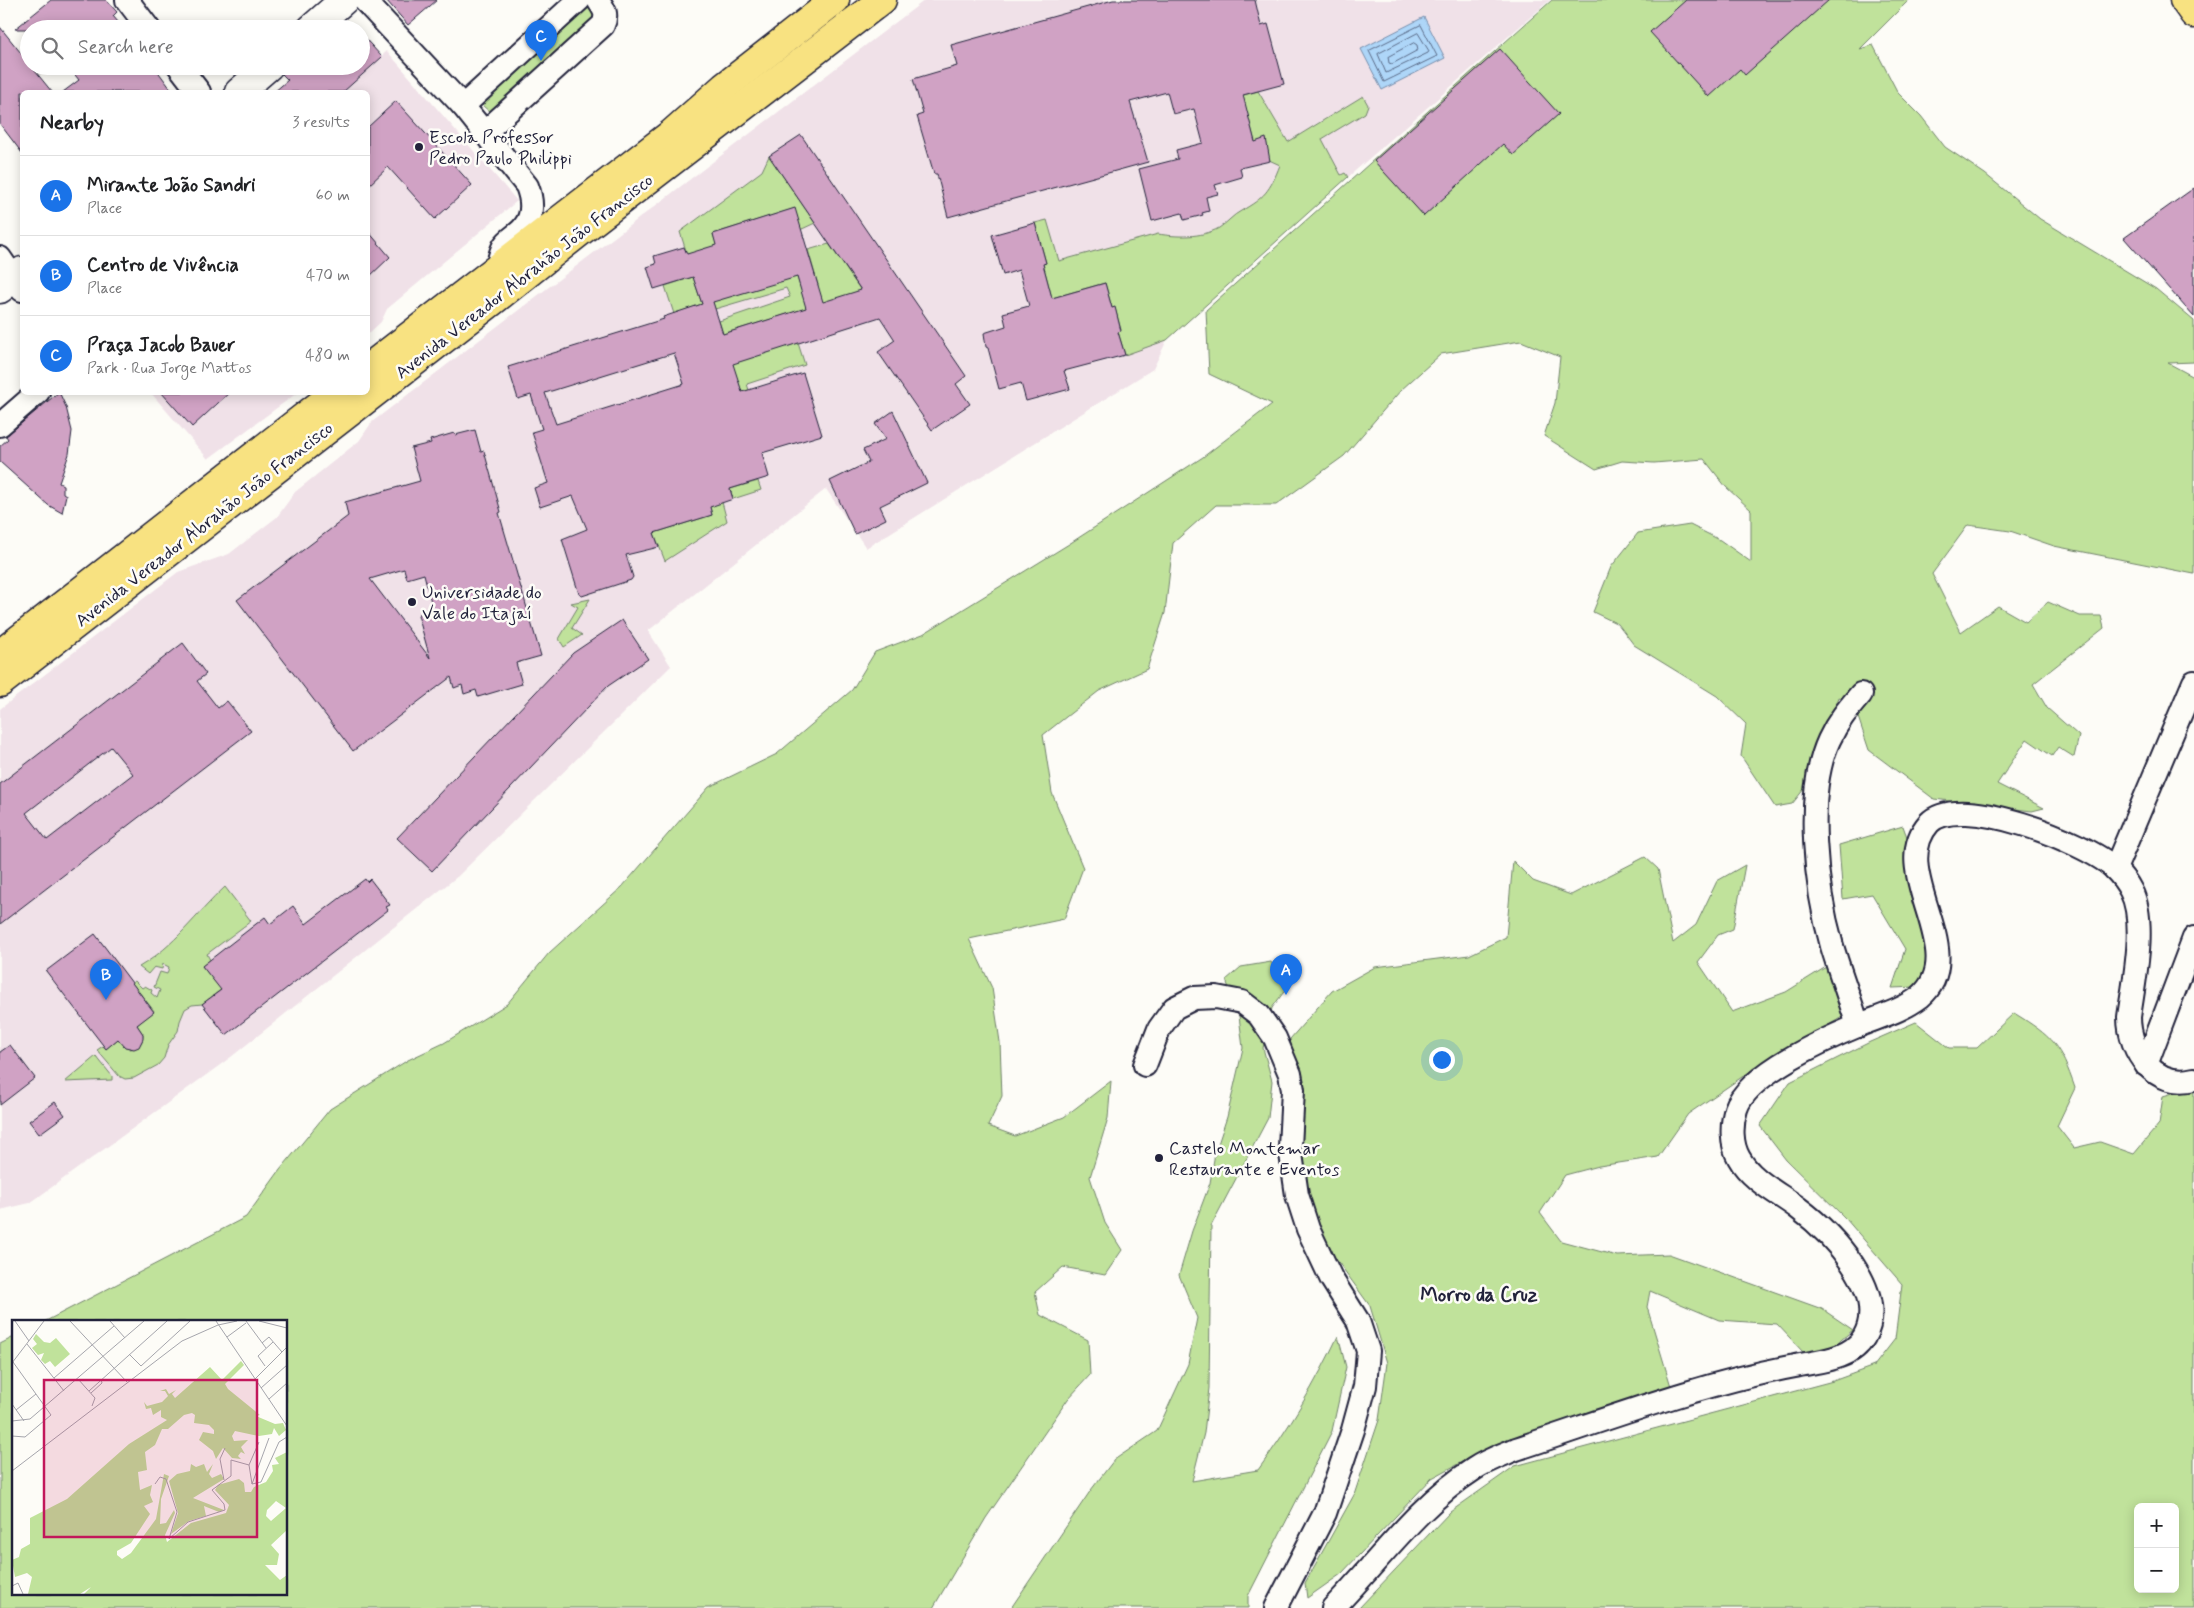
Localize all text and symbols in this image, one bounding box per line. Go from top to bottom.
search box [20,20,370,75]
pin: C [525,20,557,61]
icon: search [38,34,66,62]
text: Search here [78,35,174,60]
text: Nearby [40,109,104,137]
text: 3 results [292,112,350,133]
place label: Escola Professor Pedro Paulo Philippi [429,126,572,171]
marker: Escola Professor Pedro Paulo Philippi [413,141,425,153]
street label: Avenida Vereador Abrahão João Francisco [391,169,658,385]
text: Mirante João Sandri [87,173,255,198]
text: A [51,185,61,206]
text: 60 m [316,185,350,206]
text: Place [87,198,122,219]
text: Centro de Vivência [87,253,239,278]
text: B [51,265,61,286]
text: 470 m [306,265,350,286]
text: Place [87,278,122,299]
text: Praça Jacob Bauer [87,333,235,358]
text: C [50,345,62,366]
text: 480 m [305,345,350,366]
text: Park · Rua Jorge Mattos [87,358,252,379]
street label: Avenida Vereador Abrahão João Francisco [71,417,338,633]
place label: Universidade do Vale do Itajaí [422,581,542,626]
marker: Universidade do Vale do Itajaí [406,596,418,608]
pin: A [1270,954,1302,995]
pin: B [90,959,122,1000]
your location [1429,1047,1455,1073]
place label: Castelo Montemar Restaurante e Eventos [1169,1137,1339,1182]
marker: Castelo Montemar Restaurante e Eventos [1153,1152,1165,1164]
district label: Morro da Cruz [1420,1282,1538,1309]
inset map [12,1320,288,1596]
map controls [2134,1503,2179,1593]
button: + [2134,1503,2179,1548]
button: − [2134,1548,2179,1593]

